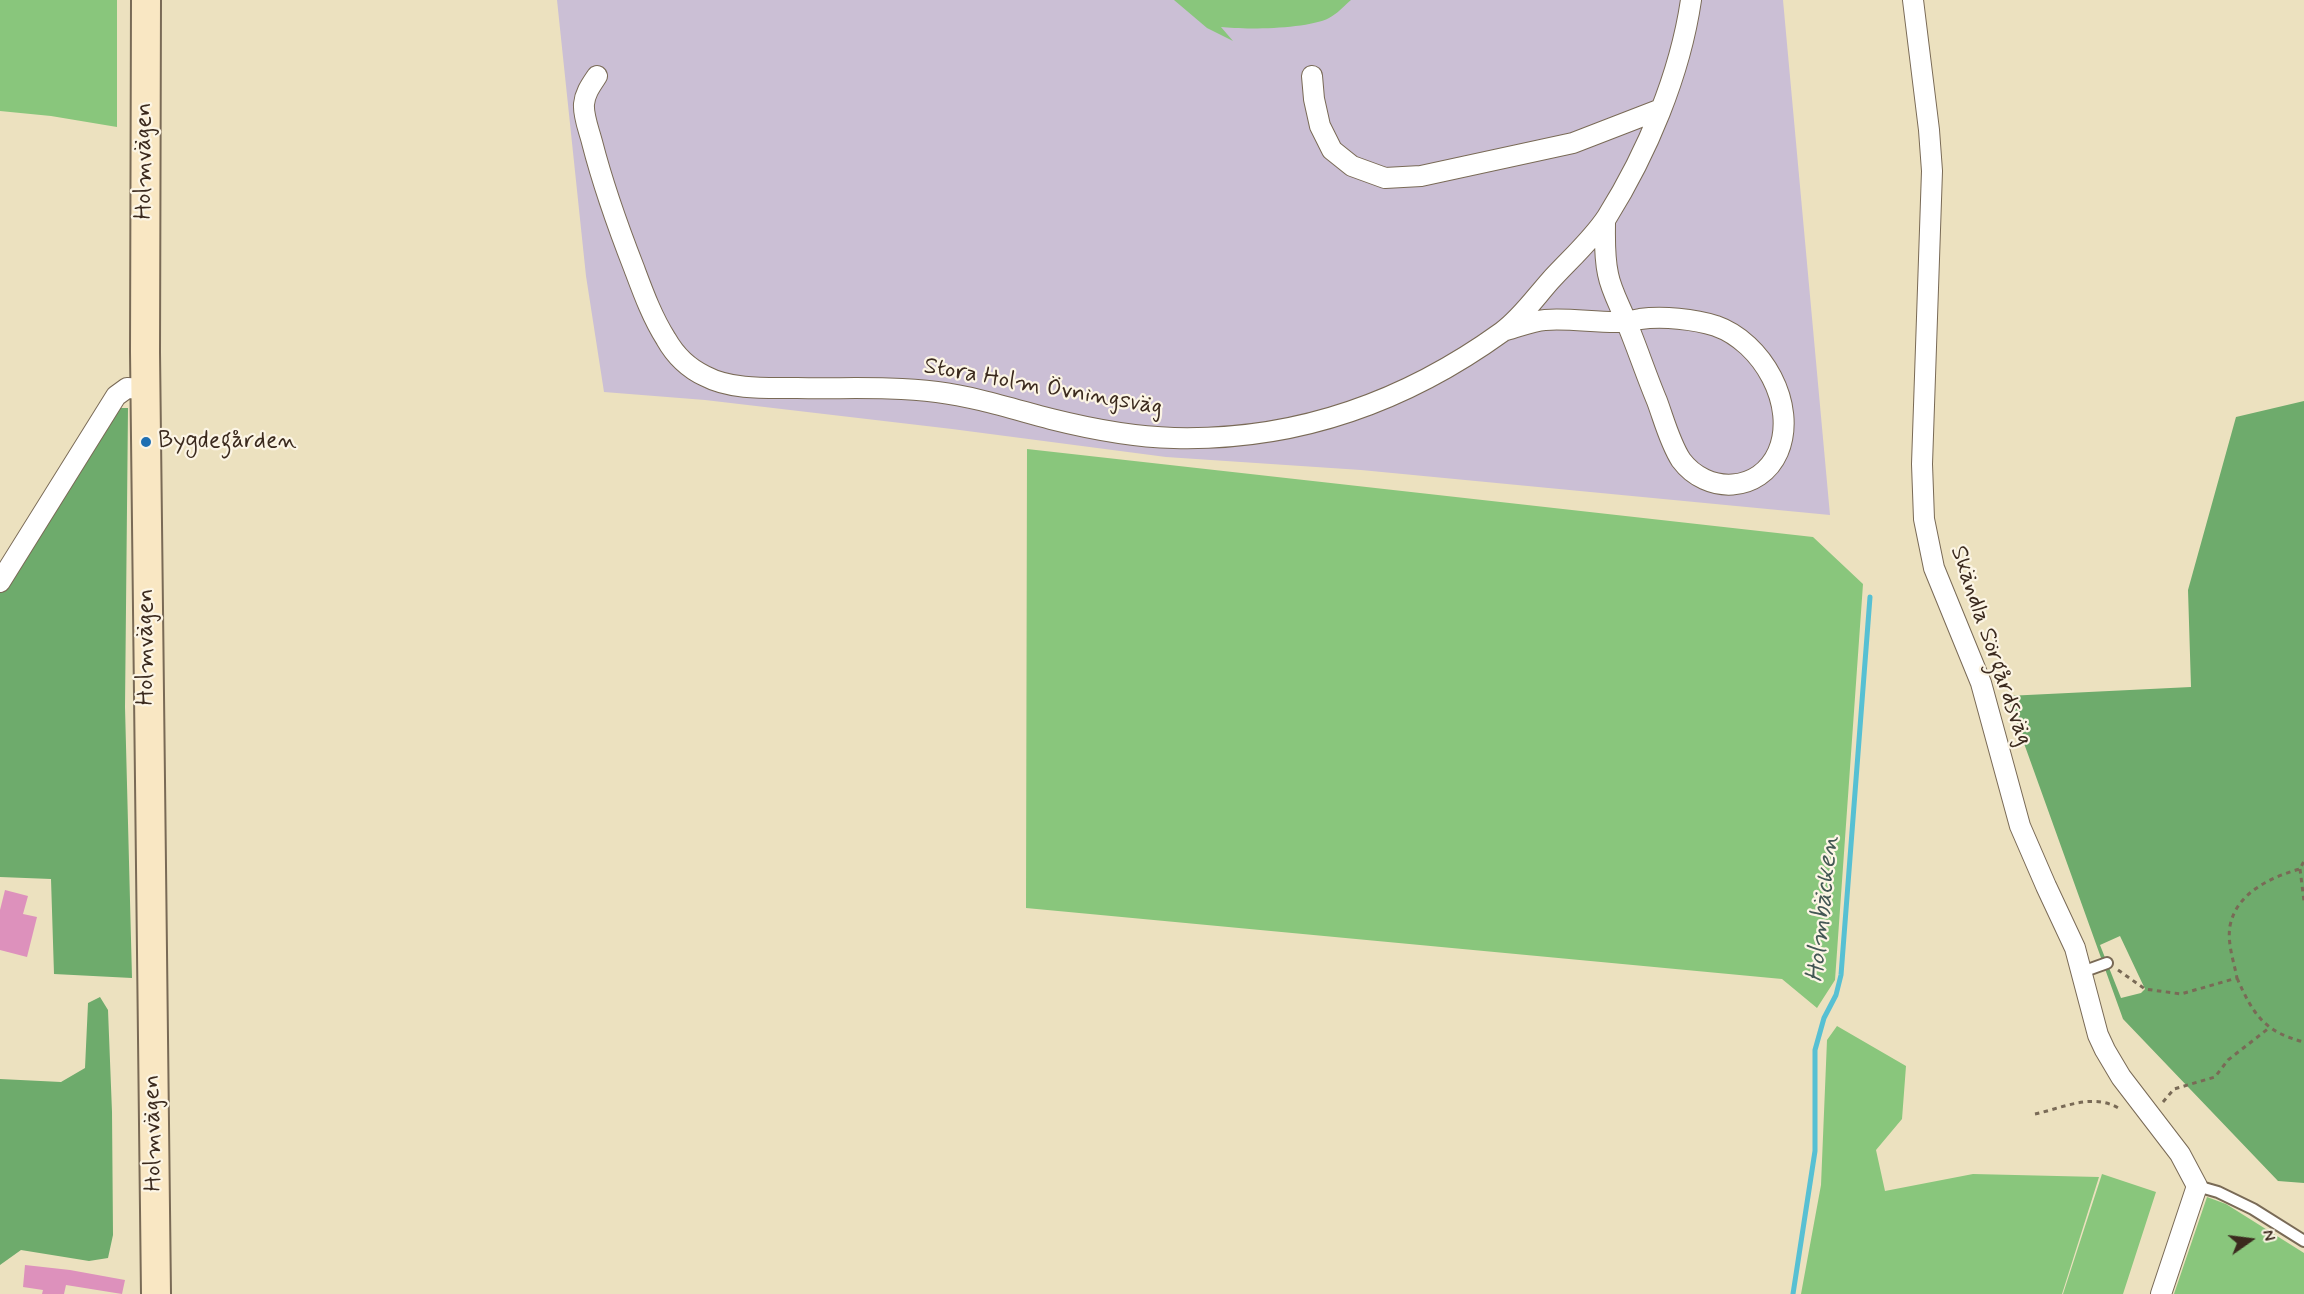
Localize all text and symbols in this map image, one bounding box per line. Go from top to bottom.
street label: Holmvägen [131,103,159,219]
street label: Stora Holm Övningsväg [921,353,1165,423]
place label: Bygdegården [158,428,297,456]
marker: Bygdegården [139,435,153,449]
street label: Skändla Sörgårdsväg [1942,542,2038,750]
street label: Holmvägen [133,589,161,705]
water label: Holmbäcken [1801,834,1847,984]
street label: Holmvägen [139,1074,169,1192]
north arrow [2220,1210,2280,1270]
text: N [2256,1228,2279,1243]

